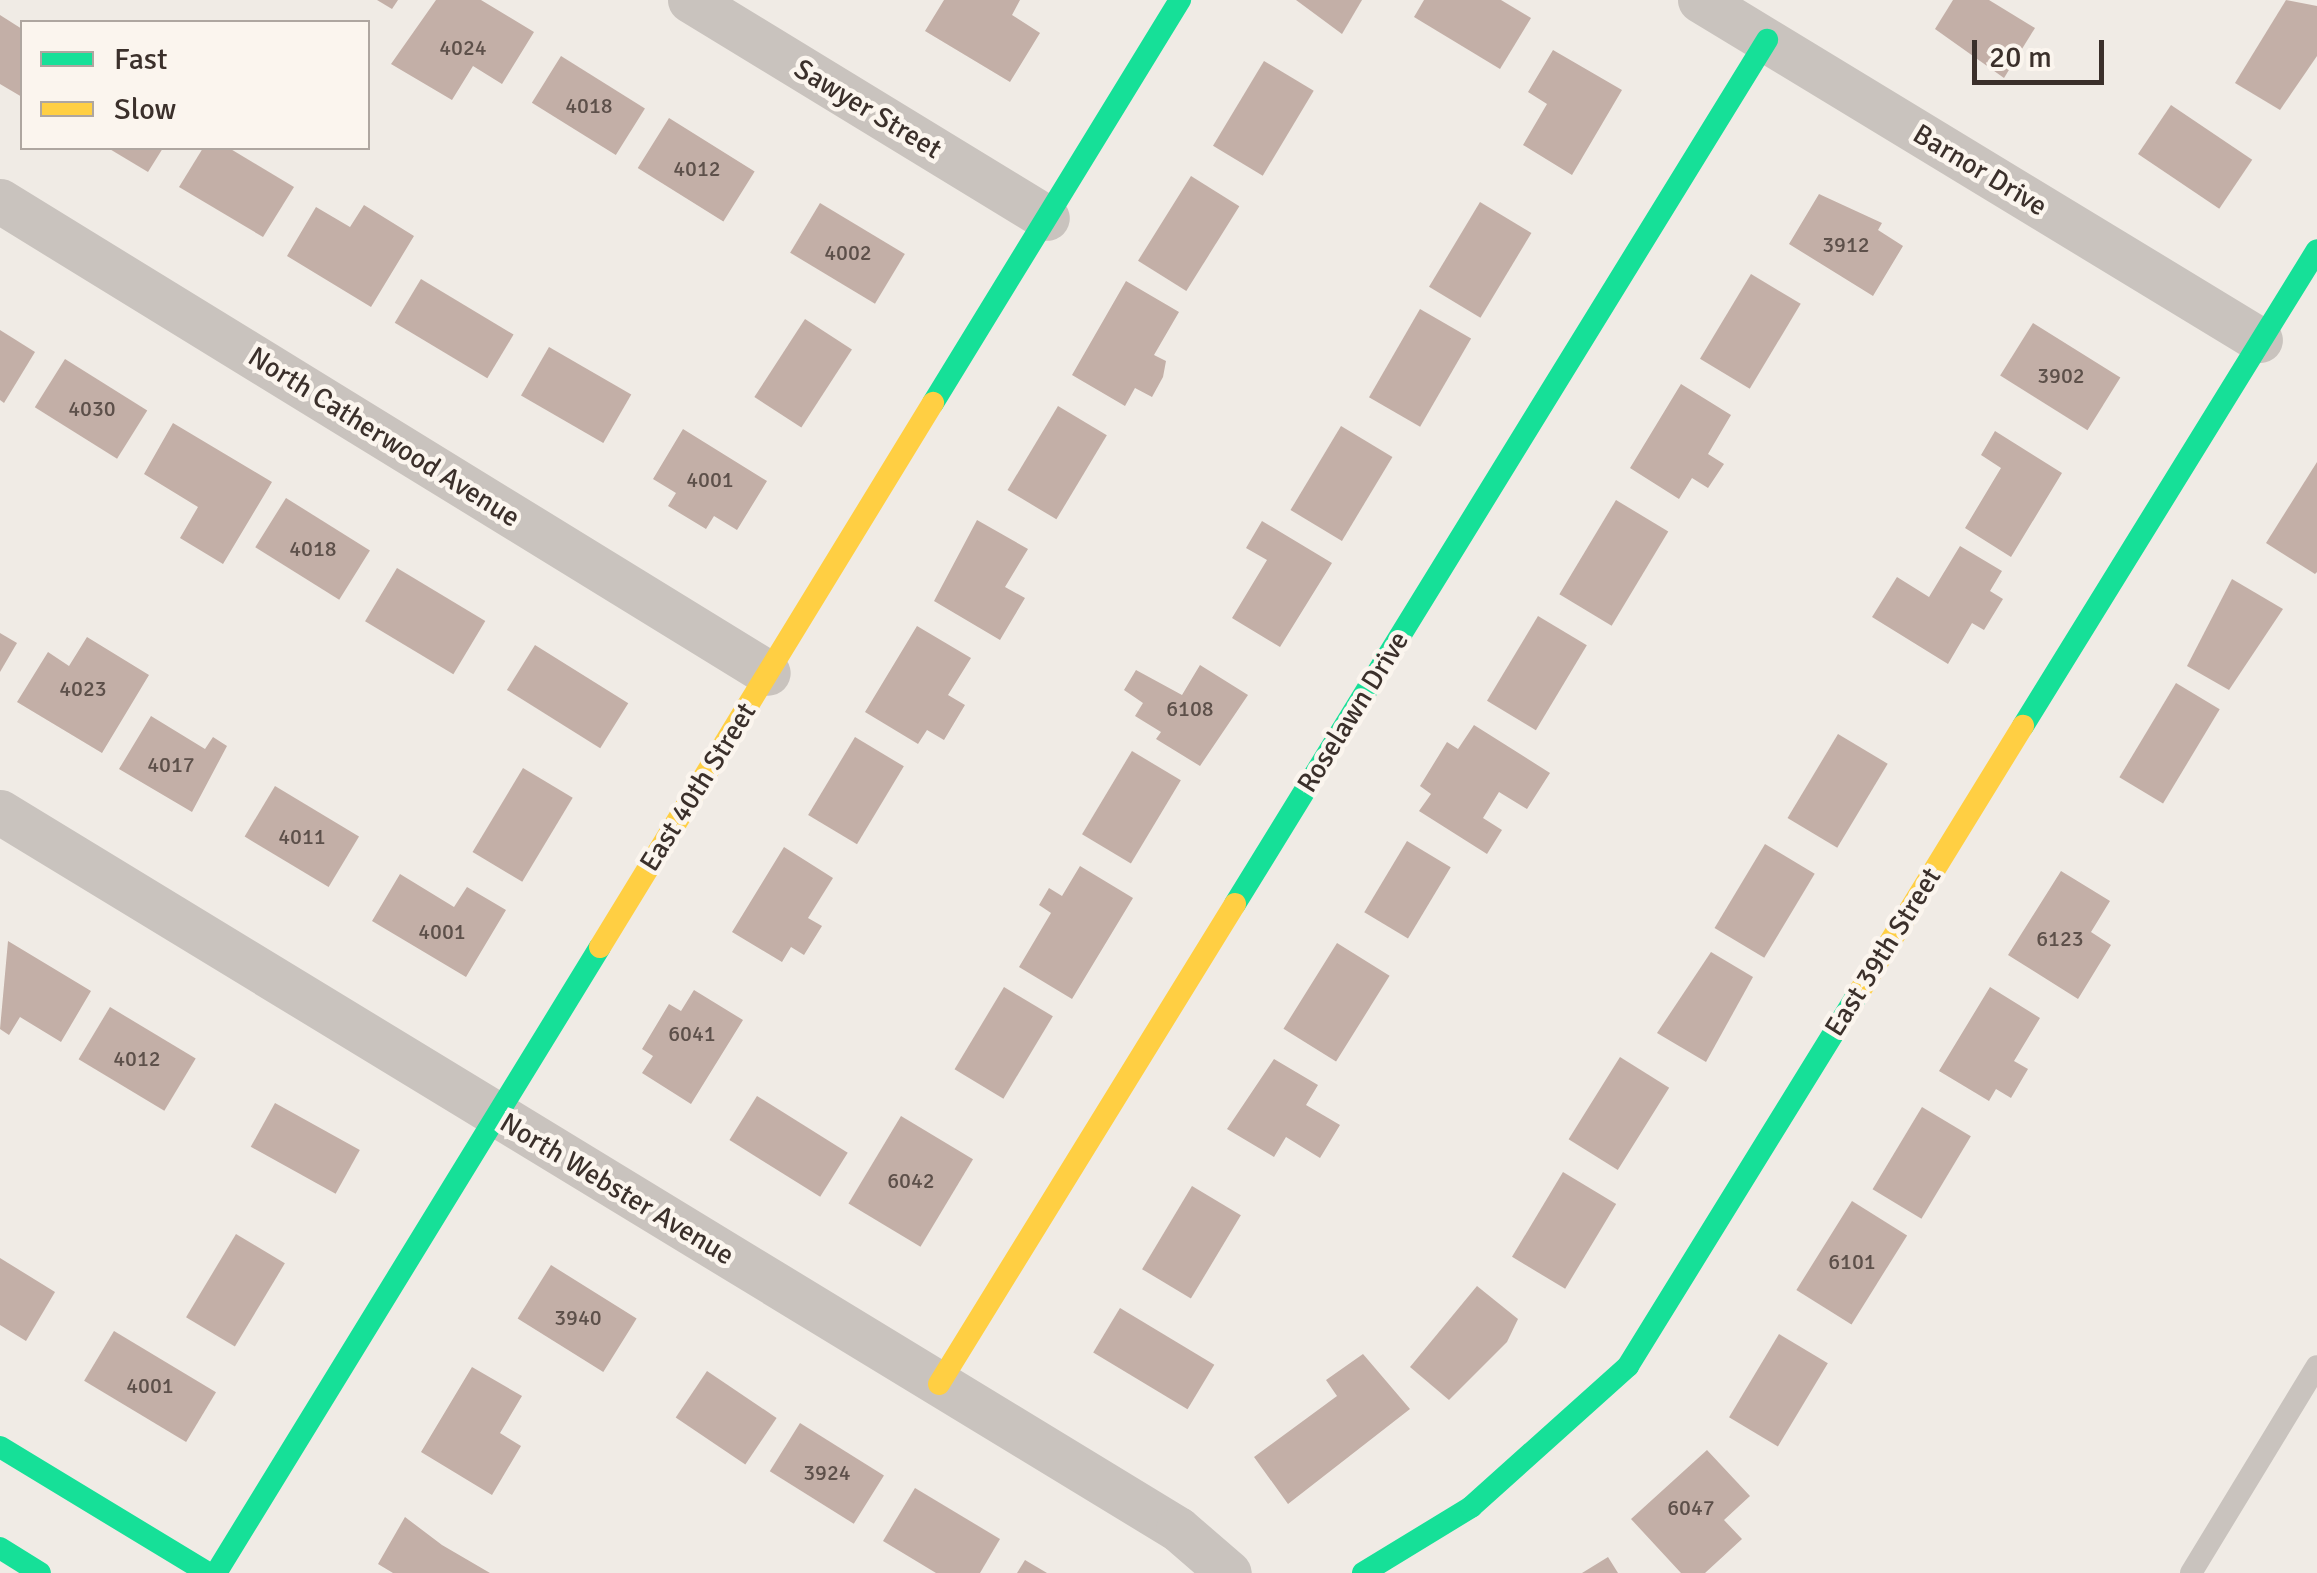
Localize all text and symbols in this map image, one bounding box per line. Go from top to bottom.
legend [20,20,370,150]
scale bar [1977,20,2110,82]
house number: 4024 [439,35,487,61]
text: 20 m [1989,39,2052,76]
text: Fast [114,41,167,78]
street label: Sawyer Street [788,52,948,166]
text: Slow [114,91,176,128]
house number: 4018 [565,93,613,119]
street label: Barnor Drive [1907,117,2053,223]
house number: 4012 [673,156,721,182]
house number: 3912 [1822,232,1870,258]
house number: 4002 [824,240,872,266]
street label: North Catherwood Avenue [242,340,526,534]
house number: 3902 [2037,363,2085,389]
house number: 4030 [68,396,116,422]
house number: 4001 [686,467,734,493]
house number: 4018 [289,536,337,562]
street label: Roselawn Drive [1290,625,1416,799]
house number: 4023 [59,676,107,702]
street label: East 40th Street [633,696,763,878]
house number: 6108 [1166,696,1214,722]
house number: 4017 [147,752,195,778]
house number: 4011 [278,824,326,850]
street label: East 39th Street [1818,861,1948,1043]
house number: 4001 [418,919,466,945]
house number: 6123 [2036,926,2084,952]
house number: 6041 [668,1021,716,1047]
house number: 4012 [113,1046,161,1072]
street label: North Webster Avenue [494,1106,740,1272]
house number: 6042 [887,1168,935,1194]
house number: 6101 [1828,1249,1876,1275]
house number: 3940 [554,1305,602,1331]
house number: 4001 [126,1373,174,1399]
house number: 3924 [803,1460,851,1486]
house number: 6047 [1667,1495,1715,1521]

